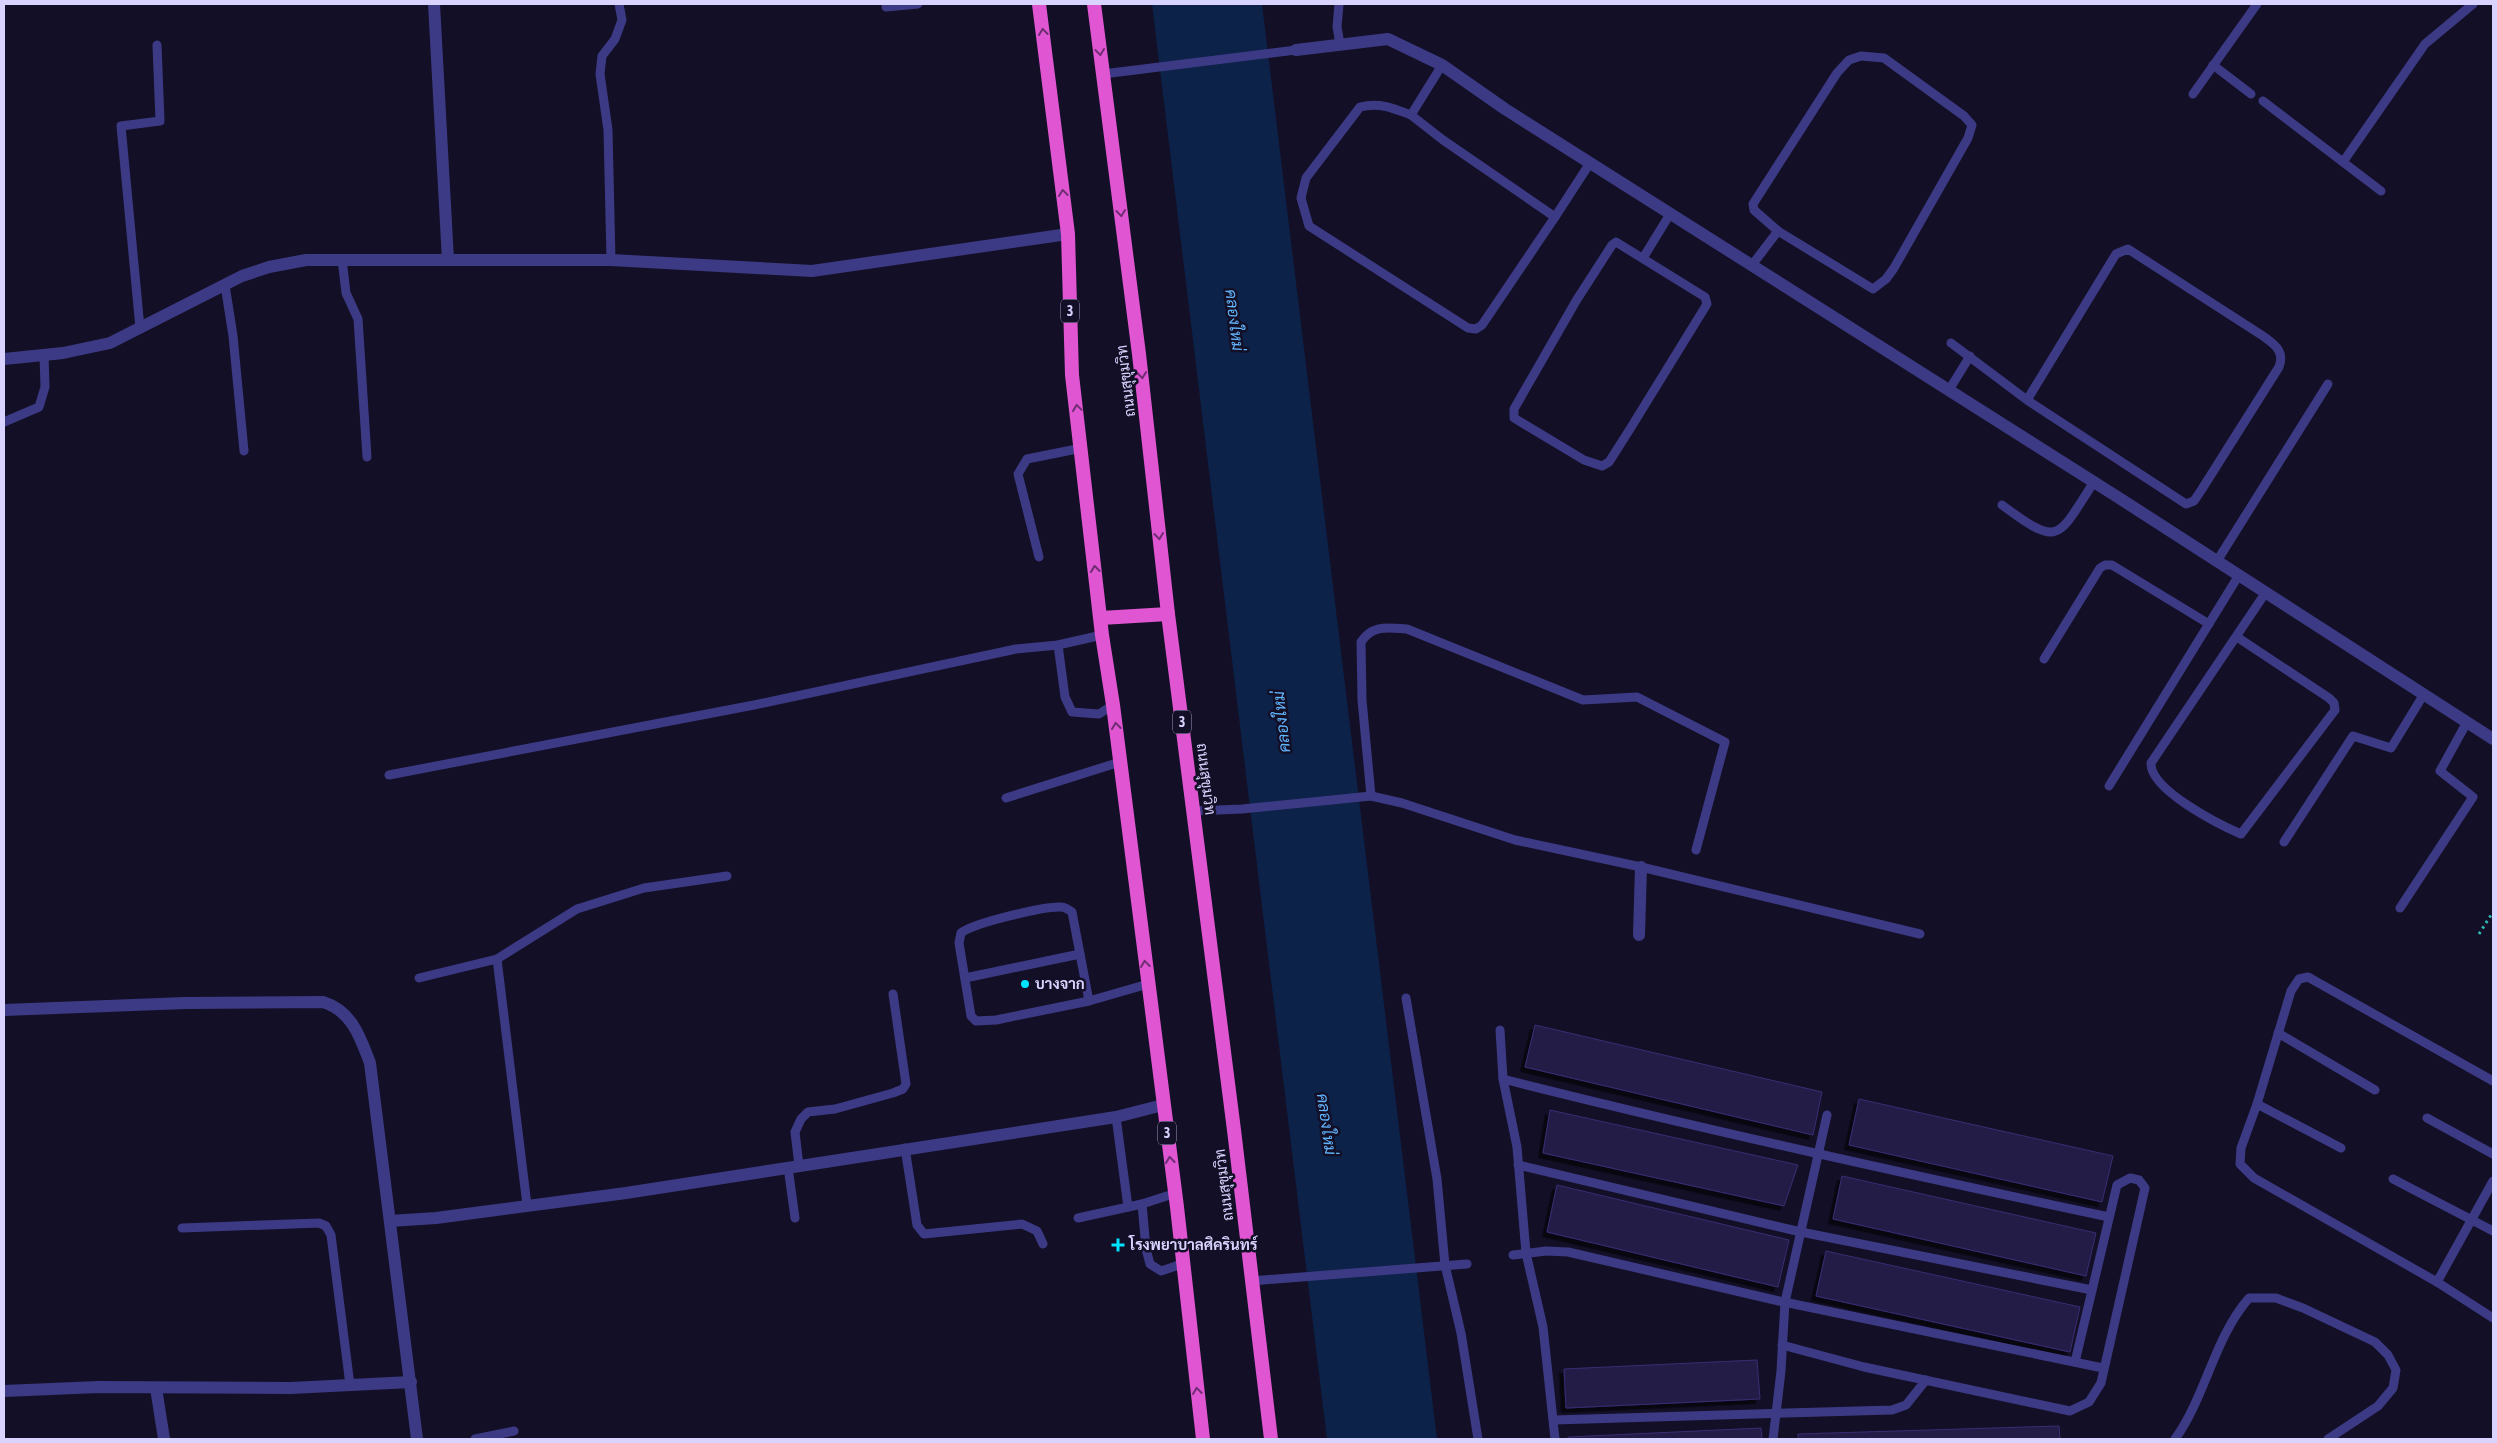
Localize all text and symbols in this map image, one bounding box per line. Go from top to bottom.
one-way arrow [1038,28,1049,36]
one-way arrow [1094,48,1105,56]
one-way arrow [1058,189,1069,197]
one-way arrow [1115,210,1126,218]
water label: คลองใหม่ [1222,288,1250,353]
road number: 3 [1061,300,1079,322]
street label: ถนนสุขุมวิท [1113,344,1141,418]
one-way arrow [1136,371,1147,379]
one-way arrow [1072,403,1082,412]
one-way arrow [1153,532,1164,540]
one-way arrow [1090,565,1101,573]
water label: คลองใหม่ [1267,689,1293,754]
road number: 3 [1173,710,1191,734]
one-way arrow [1111,722,1122,730]
street label: ถนนสุขุมวิท [1191,742,1219,816]
one-way arrow [1140,960,1151,968]
place label: บางจาก [1035,975,1085,992]
marker: บางจาก [1019,978,1031,990]
water label: คลองใหม่ [1314,1092,1342,1157]
road number: 3 [1158,1122,1176,1144]
street label: ถนนสุขุมวิท [1211,1148,1239,1222]
one-way arrow [1165,1156,1176,1164]
place label: โรงพยาบาลศิครินทร์ [1128,1234,1259,1253]
marker: โรงพยาบาลศิครินทร์ [1111,1238,1125,1252]
one-way arrow [1192,1387,1203,1395]

